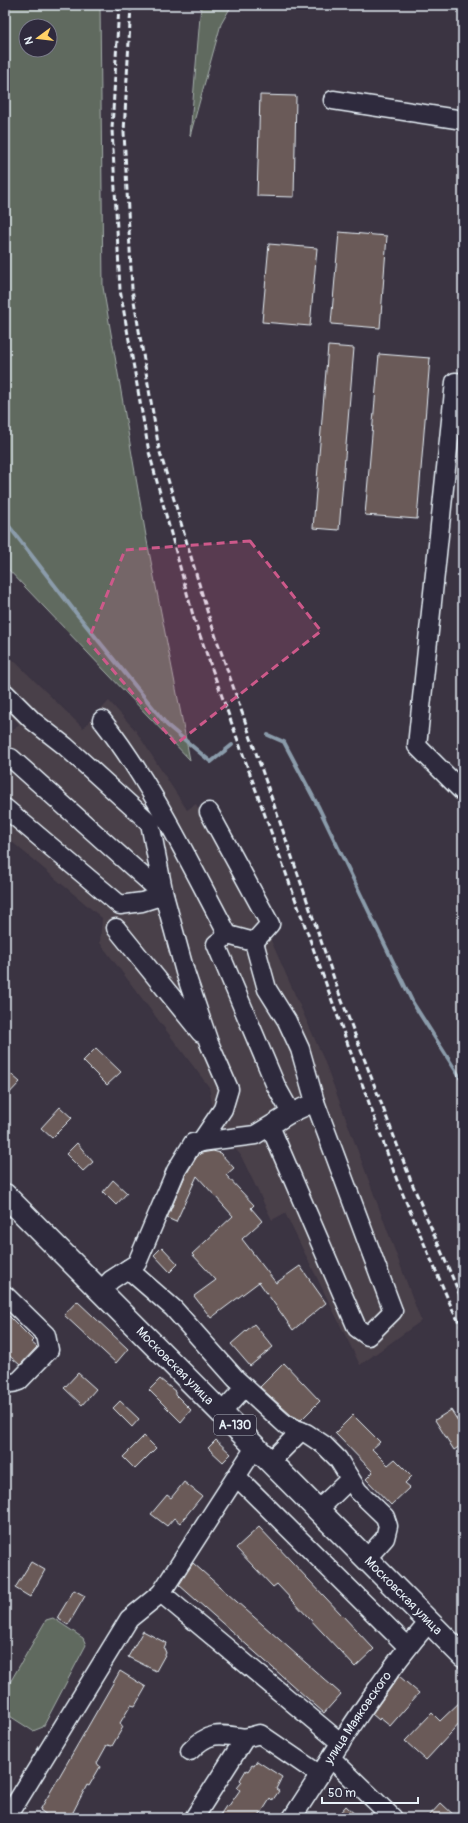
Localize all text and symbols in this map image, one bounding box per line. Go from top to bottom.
north arrow [18,18,58,58]
text: N [21,35,36,46]
street label: Московская улица [133,1324,217,1408]
road number: А-130 [214,1415,256,1435]
street label: Московская улица [361,1553,445,1638]
street label: улица Маяковского [320,1668,395,1768]
scale bar [322,1779,418,1805]
text: 50 m [328,1786,356,1801]

